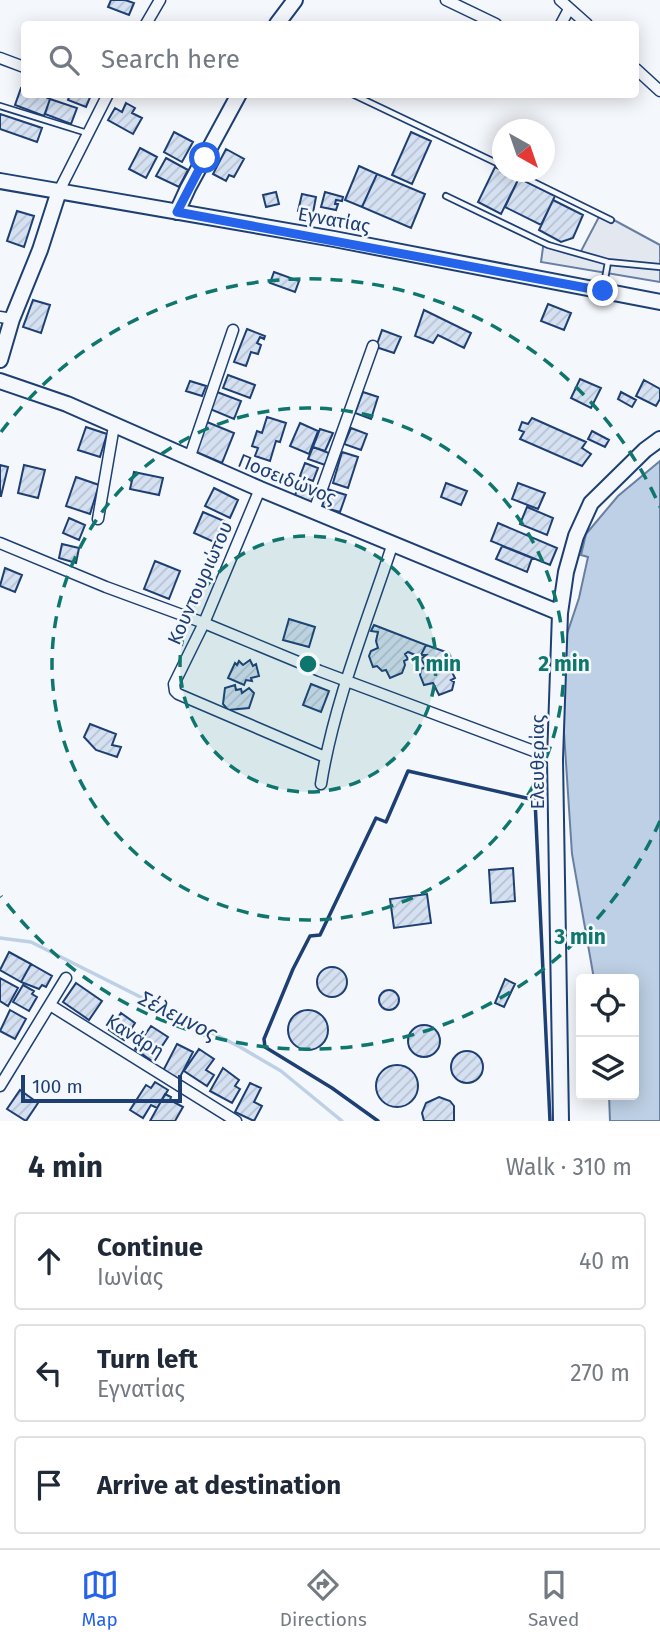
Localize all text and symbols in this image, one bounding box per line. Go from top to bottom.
search box [21,21,639,98]
icon: search [45,41,83,79]
text: Search here [101,44,240,75]
north arrow [492,119,555,182]
route start [189,142,220,173]
street label: Εγνατίας [296,202,372,238]
route end [587,275,618,306]
street label: Ποσειδώνος [235,449,340,509]
street label: Κουντουριώτου [162,518,238,648]
text: 1 min [411,651,461,677]
text: 2 min [538,651,590,677]
centre of rings [296,652,320,676]
street label: Ελευθερίας [526,714,549,809]
text: 3 min [553,924,606,950]
map controls [576,974,639,1100]
button: locate [576,974,639,1037]
water label: Σέλεμνος [134,985,222,1047]
street label: Κανάρη [101,1009,169,1063]
button: layers [576,1037,639,1100]
scale bar [21,1072,182,1104]
text: 100 m [32,1075,83,1098]
text: 4 min [28,1149,103,1185]
text: Walk · 310 m [506,1153,632,1181]
text: Continue [97,1232,203,1263]
icon: ahead [30,1242,68,1280]
text: 40 m [579,1247,630,1275]
text: Ιωνίας [97,1263,163,1291]
text: Turn left [97,1344,198,1375]
icon: left [30,1354,68,1392]
text: 270 m [570,1359,630,1387]
text: Εγνατίας [97,1375,185,1403]
icon: arrive [30,1466,68,1504]
text: Arrive at destination [97,1470,341,1501]
tab: Map [81,1566,119,1631]
tab: Directions [280,1566,367,1631]
tab: Saved [528,1566,579,1631]

